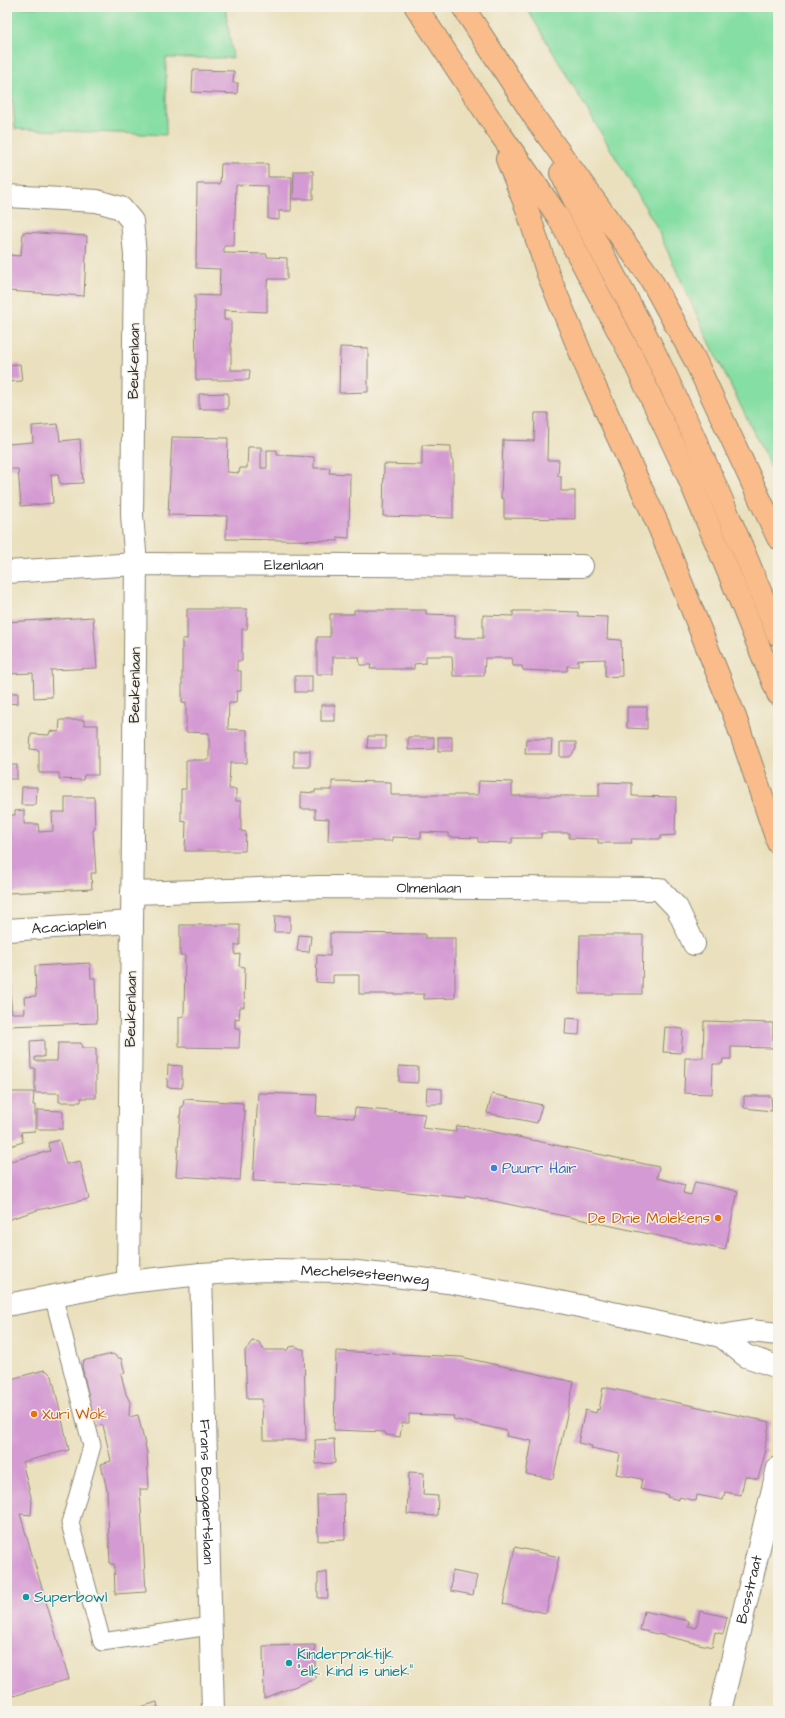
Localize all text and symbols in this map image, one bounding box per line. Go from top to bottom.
street label: Beukenlaan [123,322,145,399]
street label: Elzenlaan [264,554,324,575]
street label: Beukenlaan [124,646,146,723]
street label: Olmenlaan [396,877,462,898]
street label: Acaciaplein [31,913,107,939]
street label: Beukenlaan [120,970,142,1047]
place label: Puurr Hair [502,1158,577,1179]
marker: Puurr Hair [489,1163,499,1173]
place label: De Drie Molekens [588,1208,710,1229]
marker: De Drie Molekens [713,1213,723,1223]
street label: Mechelsesteenweg [301,1260,431,1291]
place label: Xuri Wok [42,1404,107,1425]
marker: Xuri Wok [29,1409,39,1419]
street label: Frans Boogaertslaan [194,1419,219,1565]
street label: Bosstraat [731,1553,767,1626]
place label: Superbowl [34,1587,107,1608]
marker: Superbowl [21,1592,31,1602]
place label: Kinderpraktijk "elk kind is uniek" [297,1644,413,1682]
marker: Kinderpraktijk "elk kind is uniek" [284,1658,294,1668]

